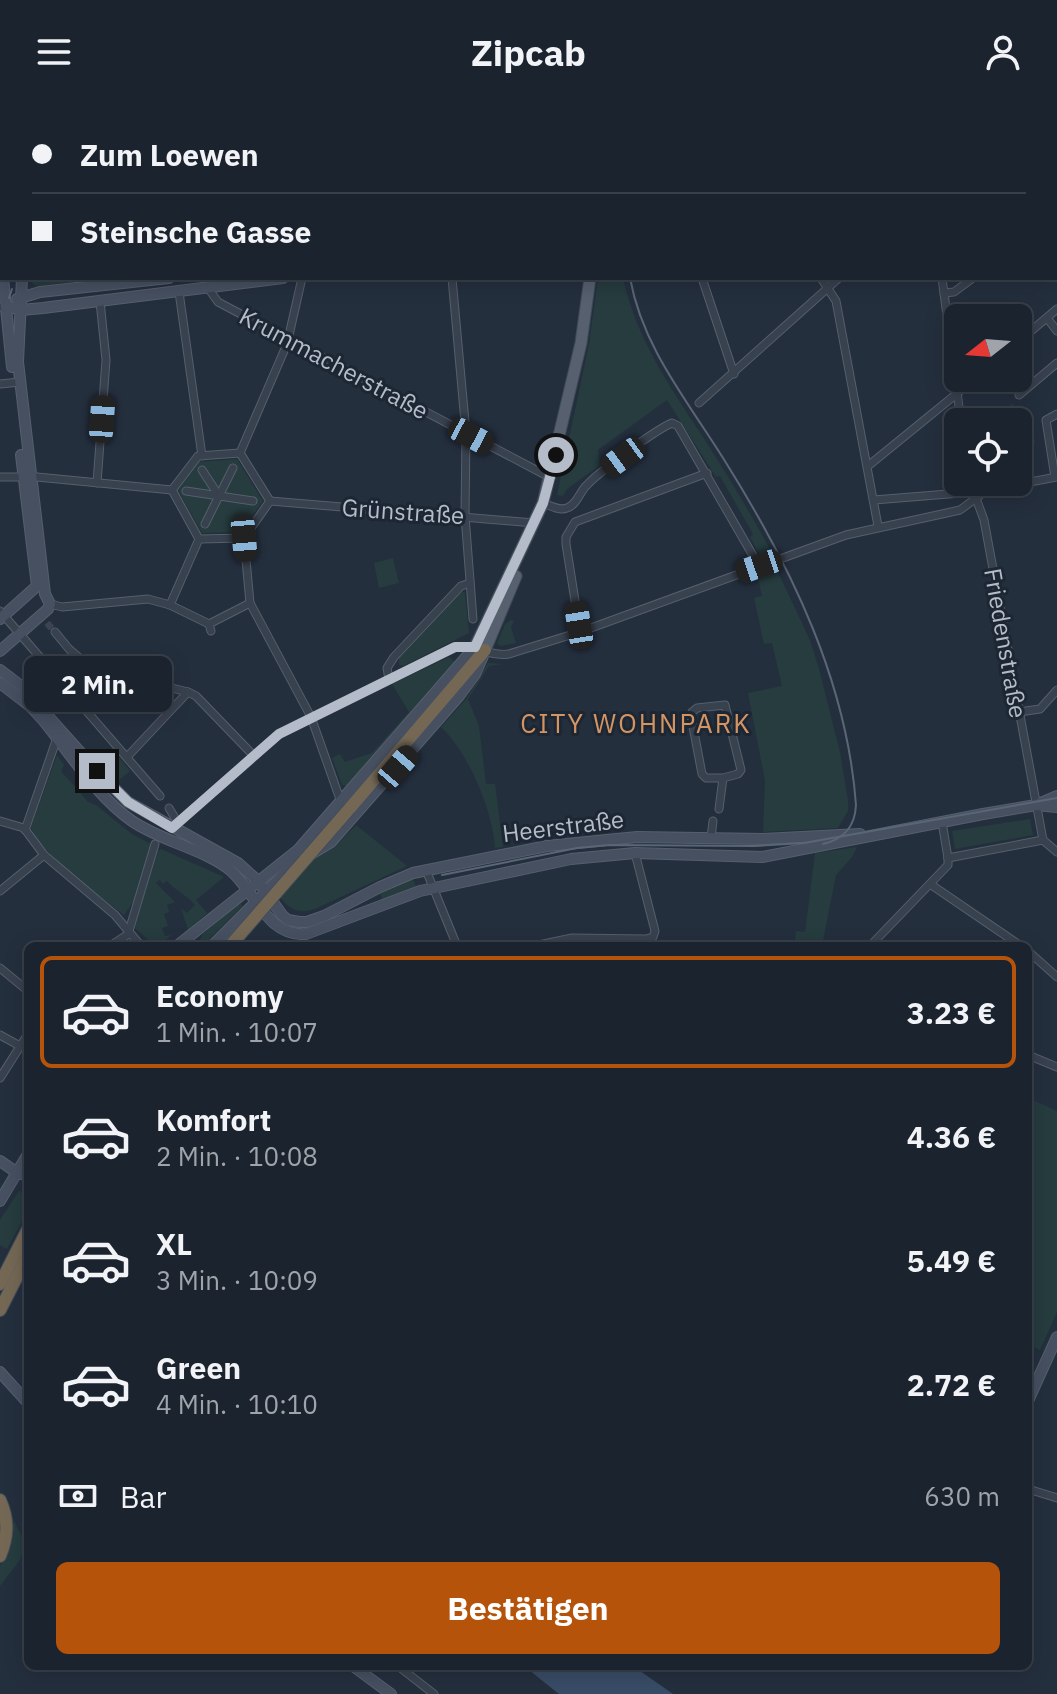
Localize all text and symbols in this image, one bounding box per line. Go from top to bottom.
text: Zipcab [471,29,586,76]
icon: menu [32,30,76,74]
icon: person [981,30,1025,74]
text: Zum Loewen [80,135,259,174]
text: Steinsche Gasse [80,212,311,251]
street label: Krummacherstraße [234,300,434,426]
north arrow [944,304,1032,392]
map controls [944,304,1032,496]
car [88,394,116,444]
button: locate [944,408,1032,496]
car [444,414,498,458]
car [597,433,649,481]
route start [538,437,574,473]
street label: Grünstraße [341,491,465,531]
car [230,513,258,563]
car [732,547,786,585]
street label: Friedenstraße [977,566,1035,720]
car [563,599,595,651]
callout: 2 Min. [23,655,171,711]
text: 2 Min. [61,667,135,701]
district label: CITY WOHNPARK [520,706,752,740]
car [373,741,423,793]
route end [79,753,115,789]
street label: Heerstraße [500,803,626,849]
icon: car [60,976,132,1048]
text: Economy [156,976,284,1015]
text: 3.23 € [907,993,996,1032]
text: 1 Min. · 10:07 [156,1015,318,1049]
icon: car [60,1100,132,1172]
text: Komfort [156,1100,271,1139]
text: 4.36 € [907,1117,996,1156]
text: 2 Min. · 10:08 [156,1139,318,1173]
icon: car [60,1224,132,1296]
text: XL [156,1224,192,1263]
text: 5.49 € [907,1241,996,1280]
text: 3 Min. · 10:09 [156,1263,318,1297]
icon: car [60,1348,132,1420]
text: Green [156,1348,241,1387]
text: 2.72 € [907,1365,996,1404]
text: 4 Min. · 10:10 [156,1387,318,1421]
icon: cash [56,1474,100,1518]
text: Bar [120,1477,167,1516]
text: 630 m [924,1479,1000,1513]
button: Bestätigen [56,1562,1000,1654]

